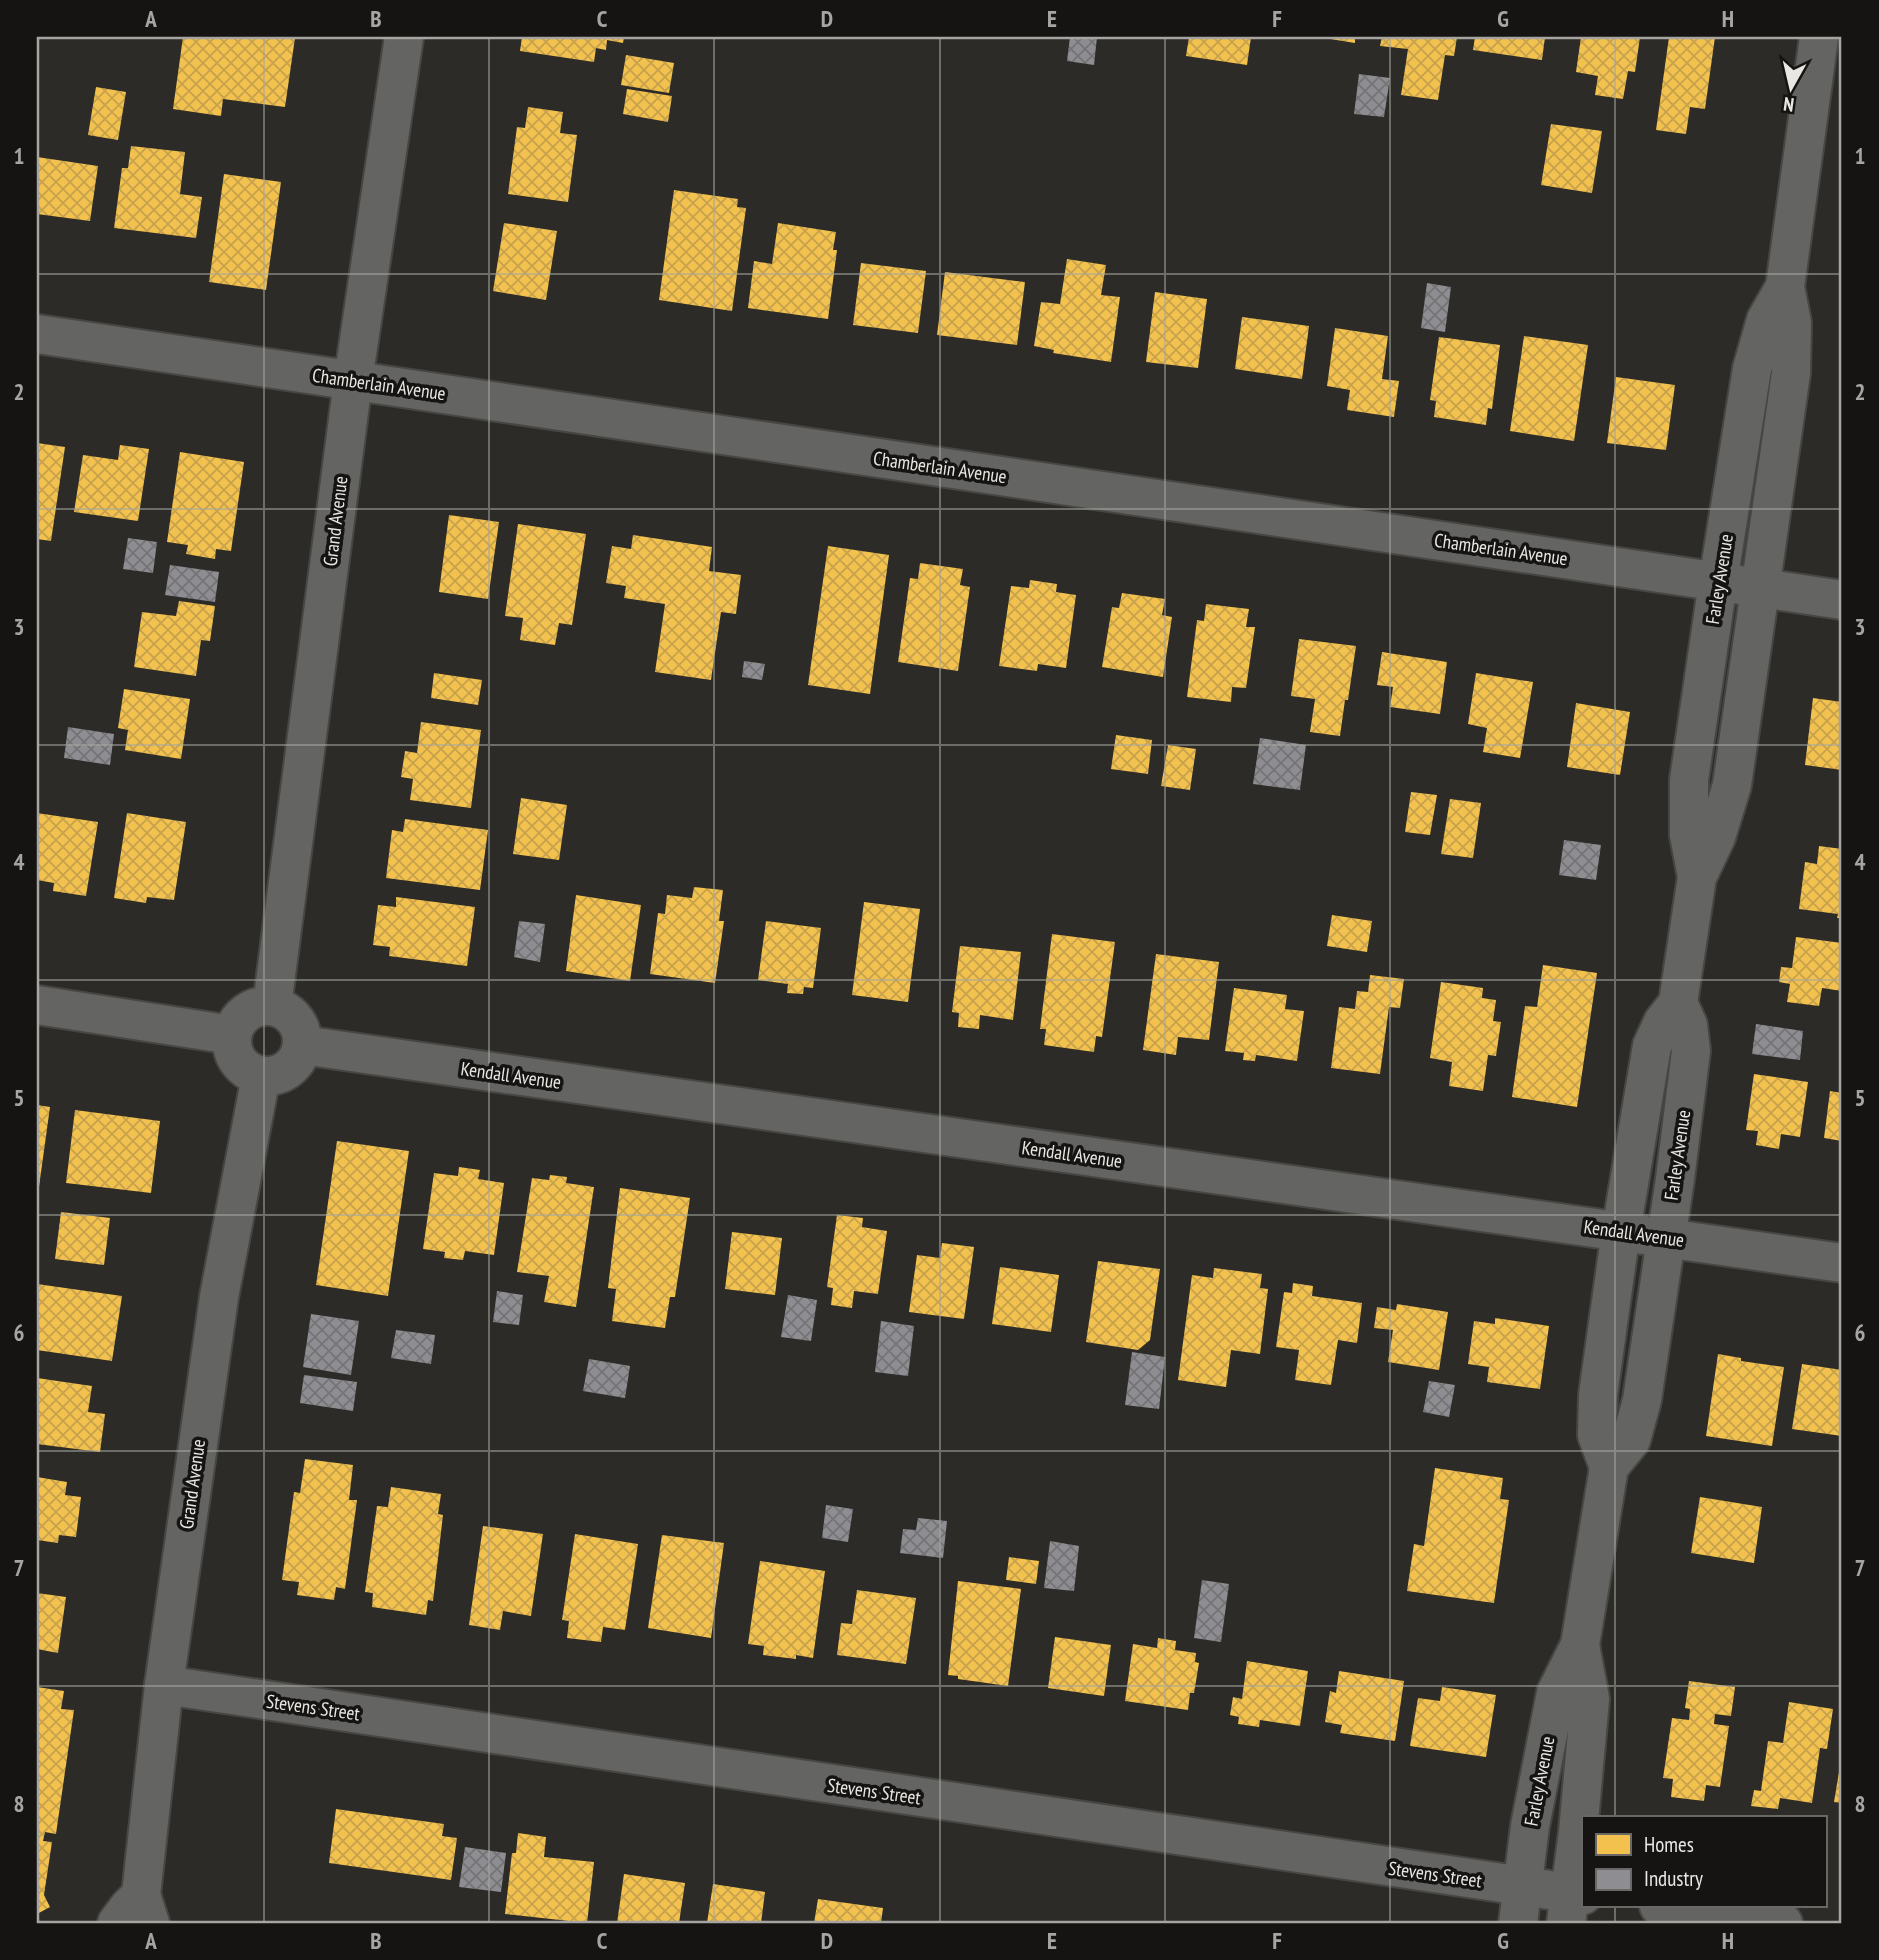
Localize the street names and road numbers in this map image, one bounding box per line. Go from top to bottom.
street label: Chamberlain Avenue [311,363,447,405]
street label: Chamberlain Avenue [872,446,1008,488]
street label: Grand Avenue [318,475,352,567]
street label: Chamberlain Avenue [1433,528,1569,570]
street label: Farley Avenue [1700,532,1738,626]
street label: Kendall Avenue [459,1056,563,1094]
street label: Farley Avenue [1659,1108,1695,1202]
street label: Kendall Avenue [1020,1135,1124,1173]
street label: Kendall Avenue [1582,1214,1686,1252]
street label: Grand Avenue [174,1437,210,1530]
street label: Stevens Street [265,1689,362,1726]
street label: Farley Avenue [1519,1734,1559,1828]
street label: Stevens Street [826,1773,923,1810]
street label: Stevens Street [1387,1856,1484,1893]

